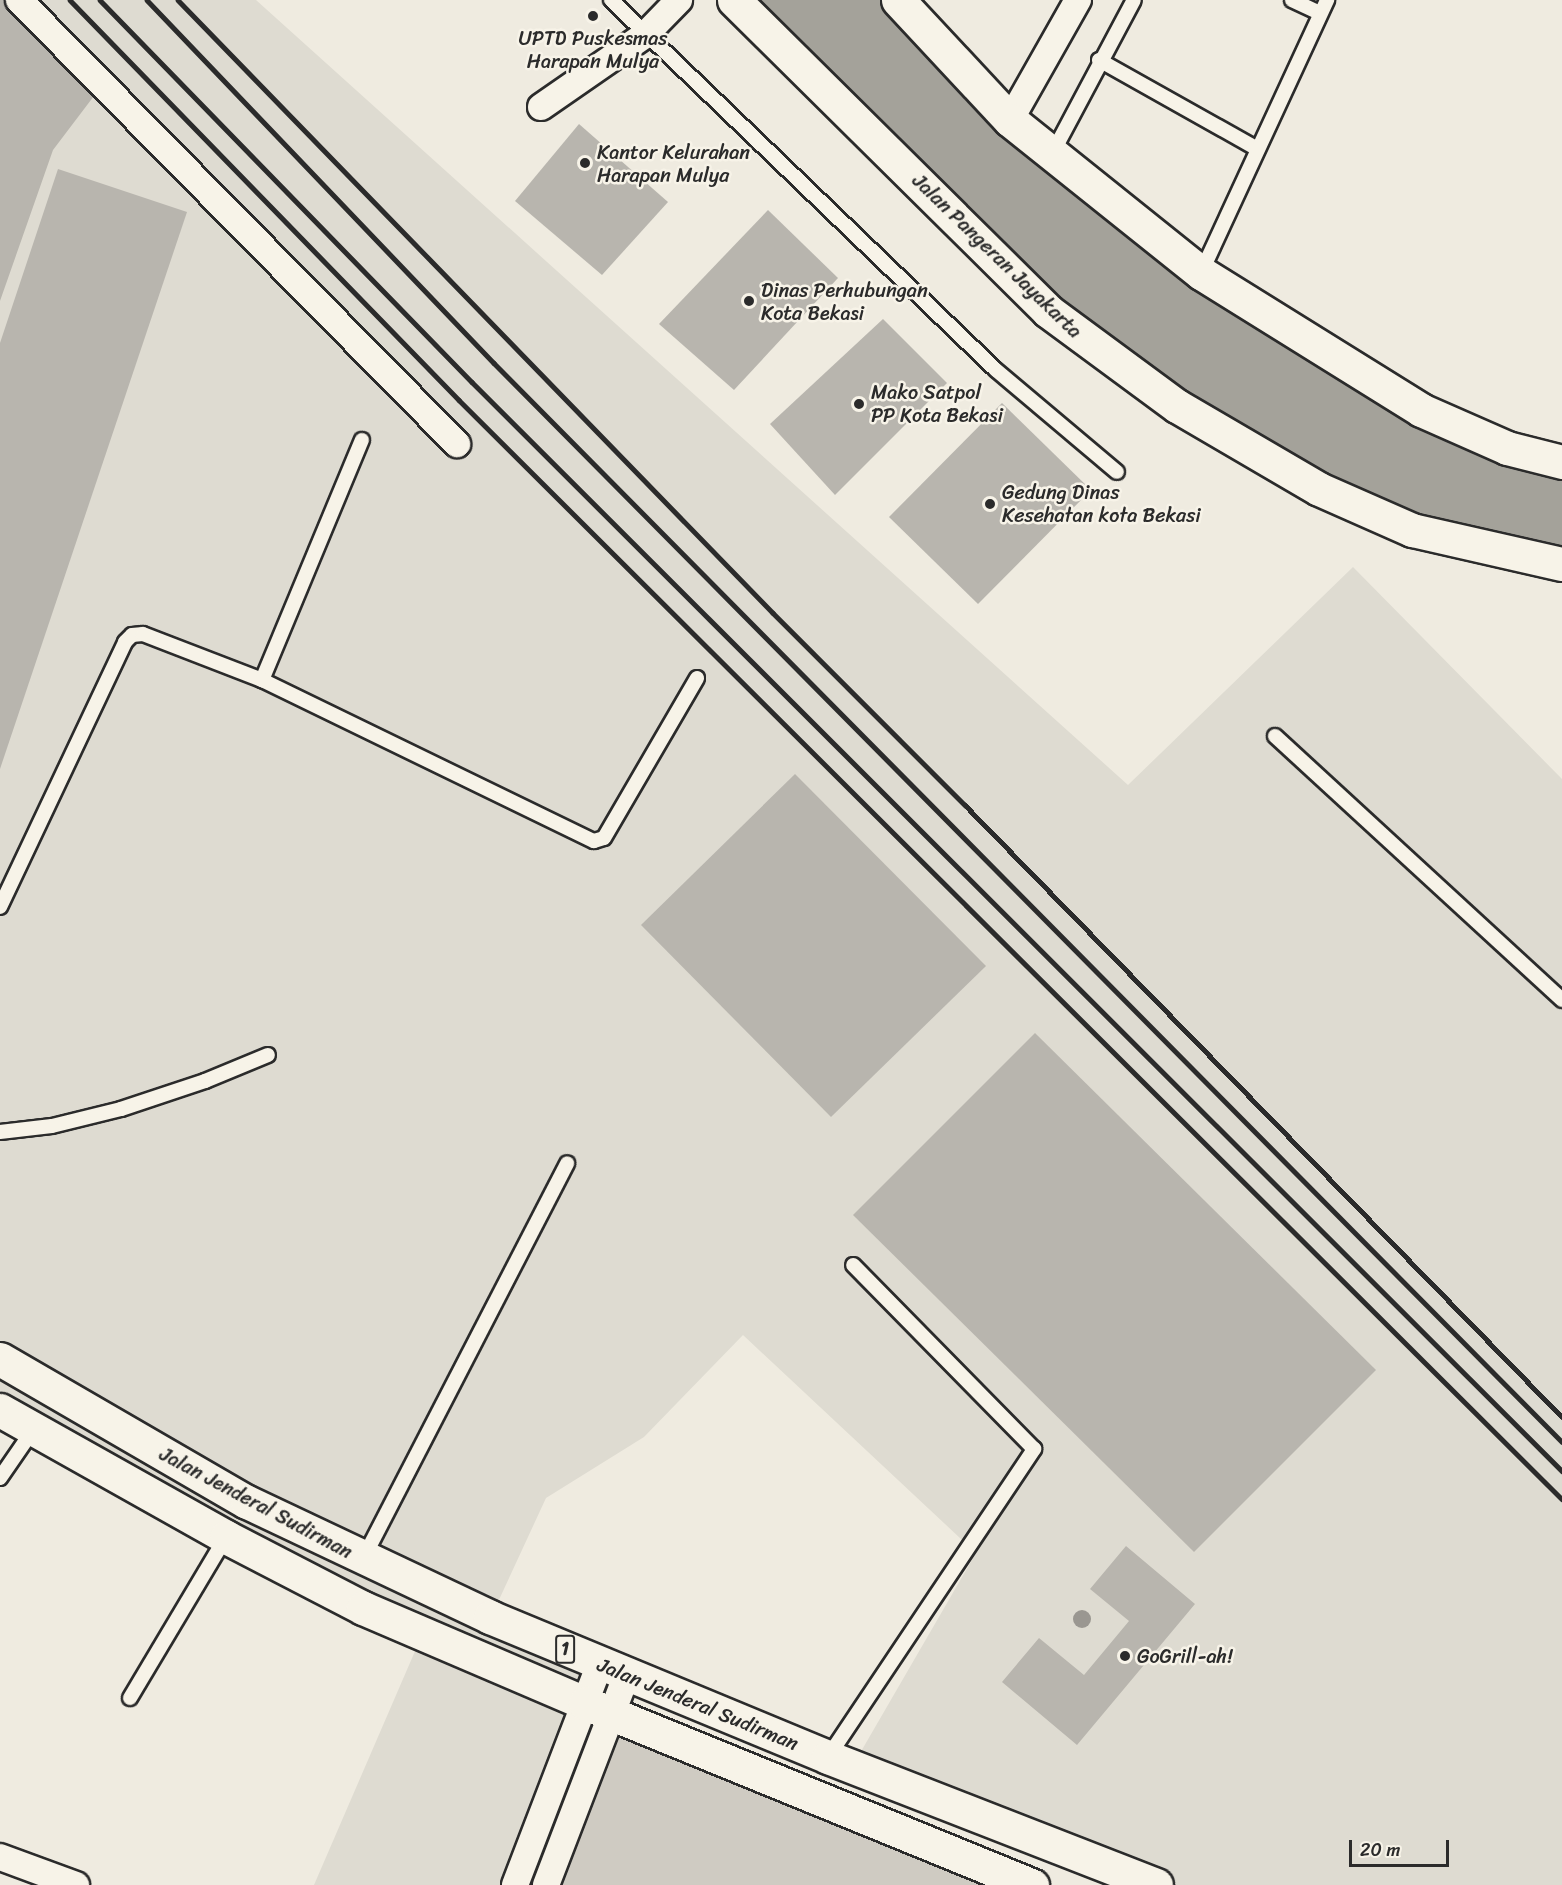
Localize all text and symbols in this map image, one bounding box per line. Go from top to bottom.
marker: UPTD Puskesmas Harapan Mulya [584,7,602,25]
place label: UPTD Puskesmas Harapan Mulya [519,27,667,74]
place label: Kantor Kelurahan Harapan Mulya [597,140,751,187]
marker: Kantor Kelurahan Harapan Mulya [578,156,592,170]
street label: Jalan Pangeran Jayakarta [907,169,1087,343]
place label: Dinas Perhubungan Kota Bekasi [761,278,929,325]
marker: Dinas Perhubungan Kota Bekasi [742,294,756,308]
place label: Mako Satpol PP Kota Bekasi [871,380,1005,427]
marker: Mako Satpol PP Kota Bekasi [852,397,866,411]
place label: Gedung Dinas Kesehatan kota Bekasi [1002,480,1202,527]
marker: Gedung Dinas Kesehatan kota Bekasi [983,497,997,511]
street label: Jalan Jenderal Sudirman [155,1442,357,1564]
road number: 1 [554,1634,576,1664]
place label: GoGrill-ah! [1137,1644,1232,1668]
marker: GoGrill-ah! [1118,1649,1132,1663]
street label: Jalan Jenderal Sudirman [594,1653,802,1755]
scale bar [1352,1828,1452,1866]
text: 20 m [1360,1834,1400,1866]

